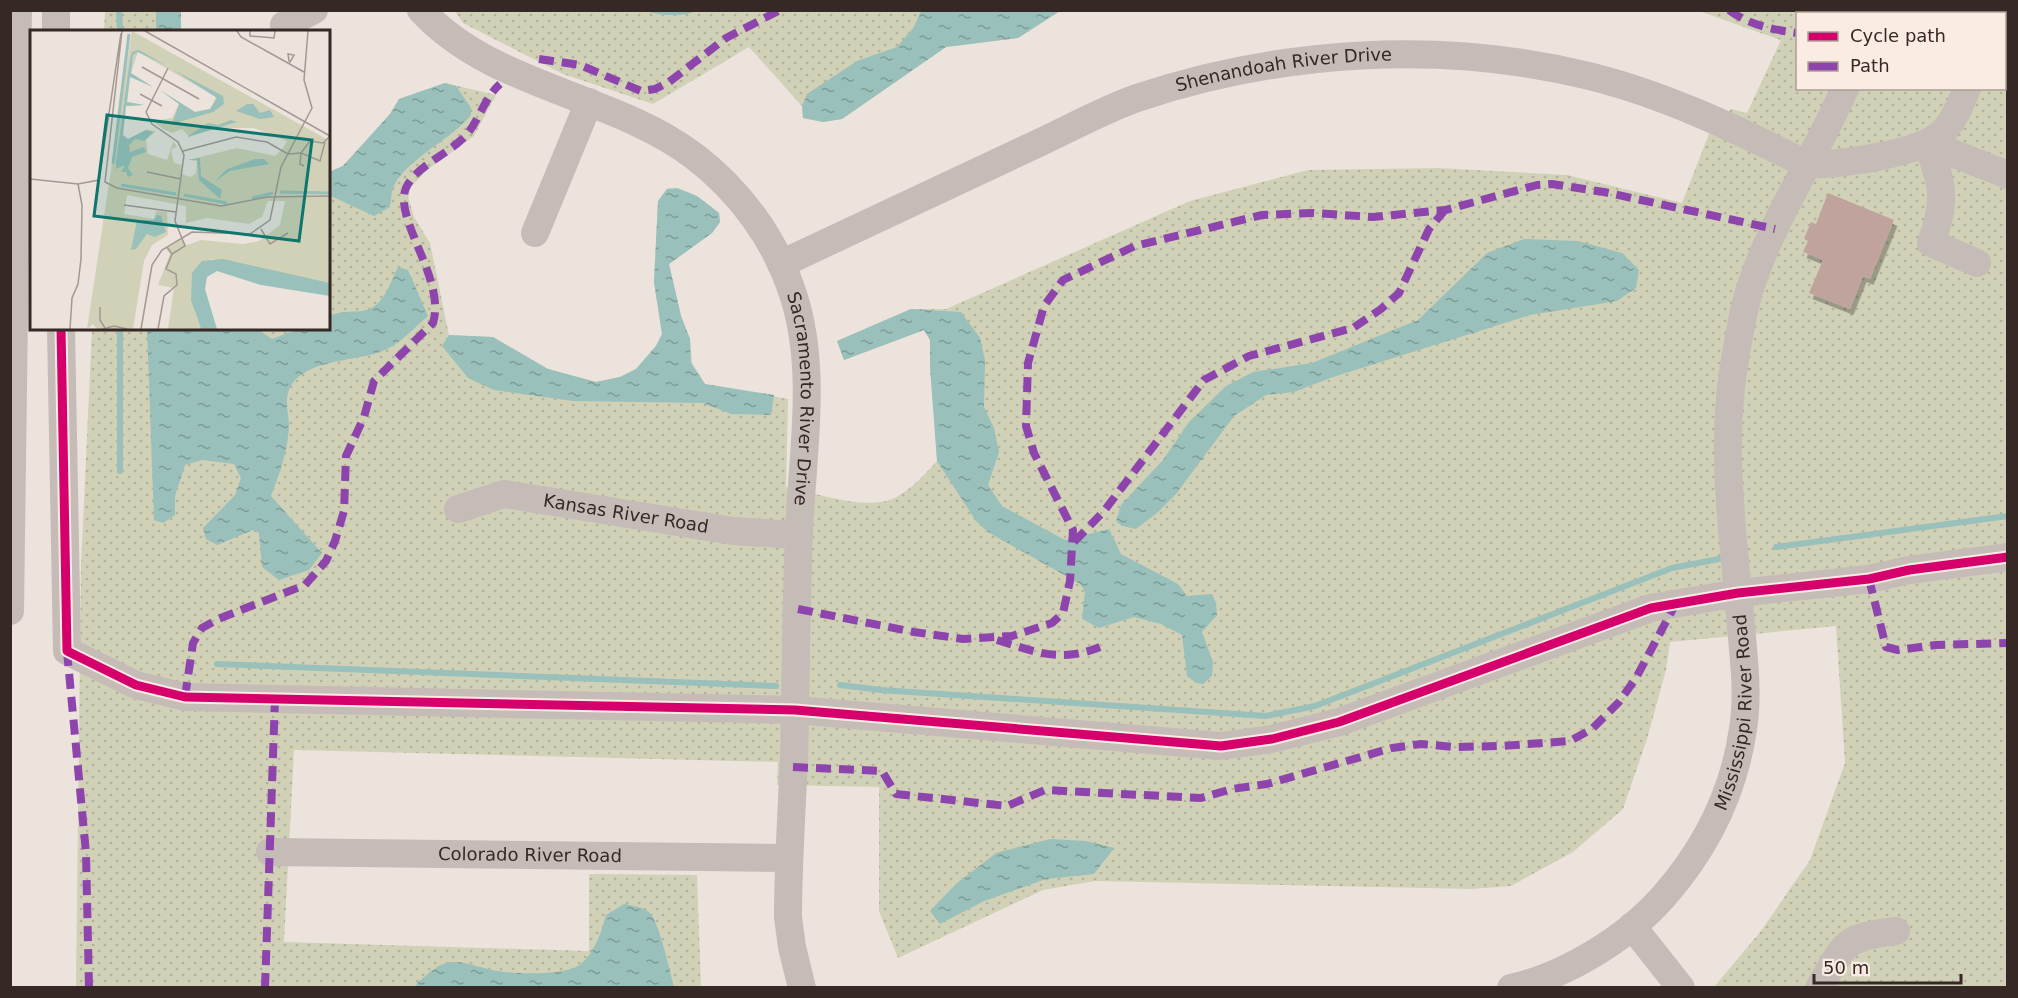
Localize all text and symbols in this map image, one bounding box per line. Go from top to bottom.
legend [1796,12,2006,90]
text: Cycle path [1850,25,1946,46]
inset map [30,30,330,330]
street label: Shenandoah River Drive [1173,43,1392,96]
text: Path [1850,55,1890,76]
street label: Sacramento River Drive [783,289,818,507]
street label: Kansas River Road [542,490,710,537]
street label: Mississippi River Road [1710,613,1756,814]
street label: Colorado River Road [438,843,622,866]
scale bar [1814,947,1961,985]
text: 50 m [1823,957,1869,978]

